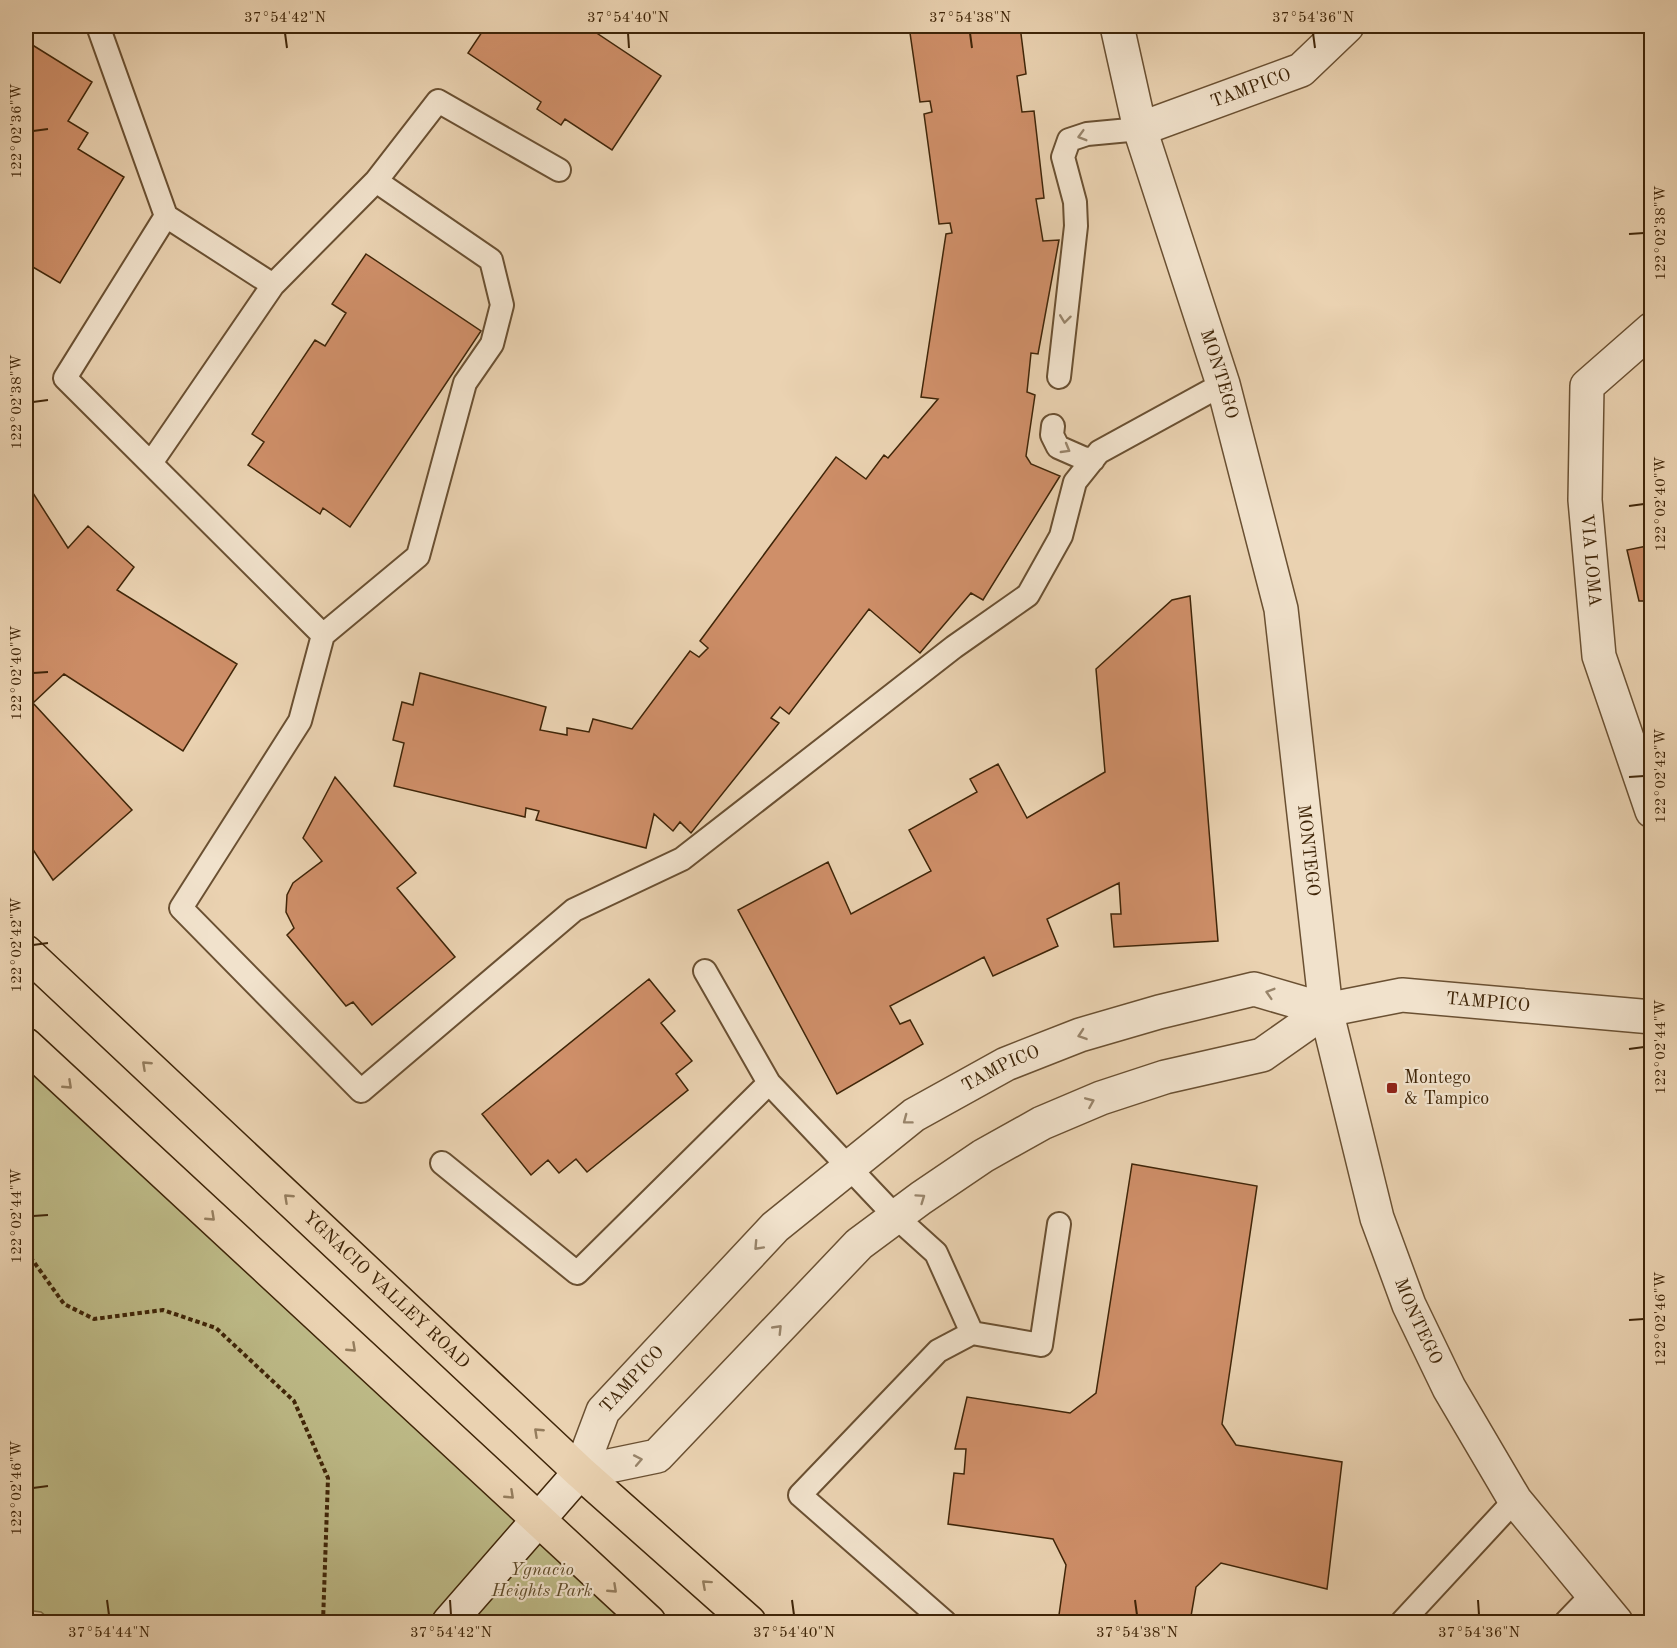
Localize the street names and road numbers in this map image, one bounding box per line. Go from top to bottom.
street label: TAMPICO [1208,65,1293,111]
street label: MONTEGO [1197,327,1241,421]
street label: VIA LOMA [1577,513,1604,608]
street label: MONTEGO [1294,803,1322,897]
street label: TAMPICO [1445,990,1531,1015]
street label: TAMPICO [959,1043,1042,1096]
street label: YGNACIO VALLEY ROAD [299,1208,473,1372]
street label: MONTEGO [1391,1276,1445,1367]
street label: TAMPICO [597,1343,668,1417]

